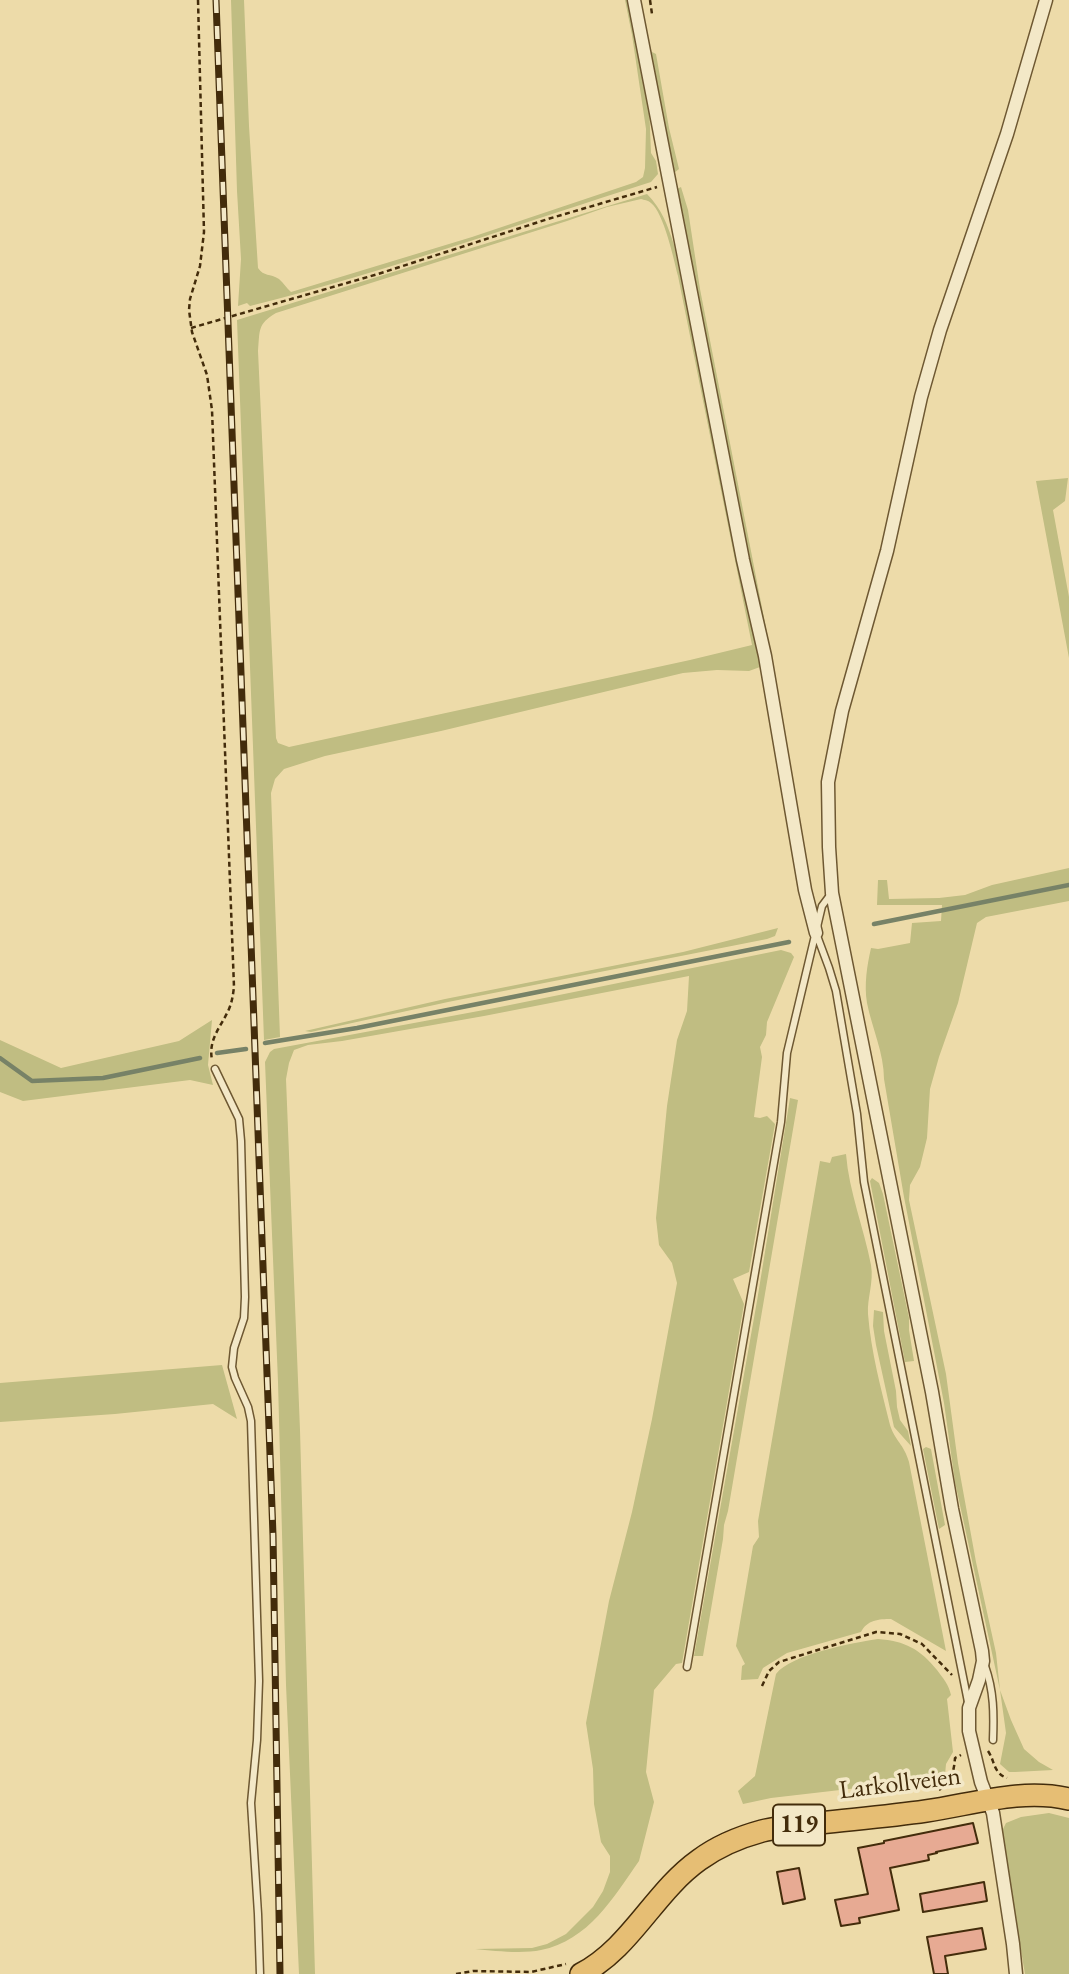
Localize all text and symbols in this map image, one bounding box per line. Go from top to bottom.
street label: Larkollveien [837,1761,963,1807]
road number: 119 [773,1804,825,1846]

